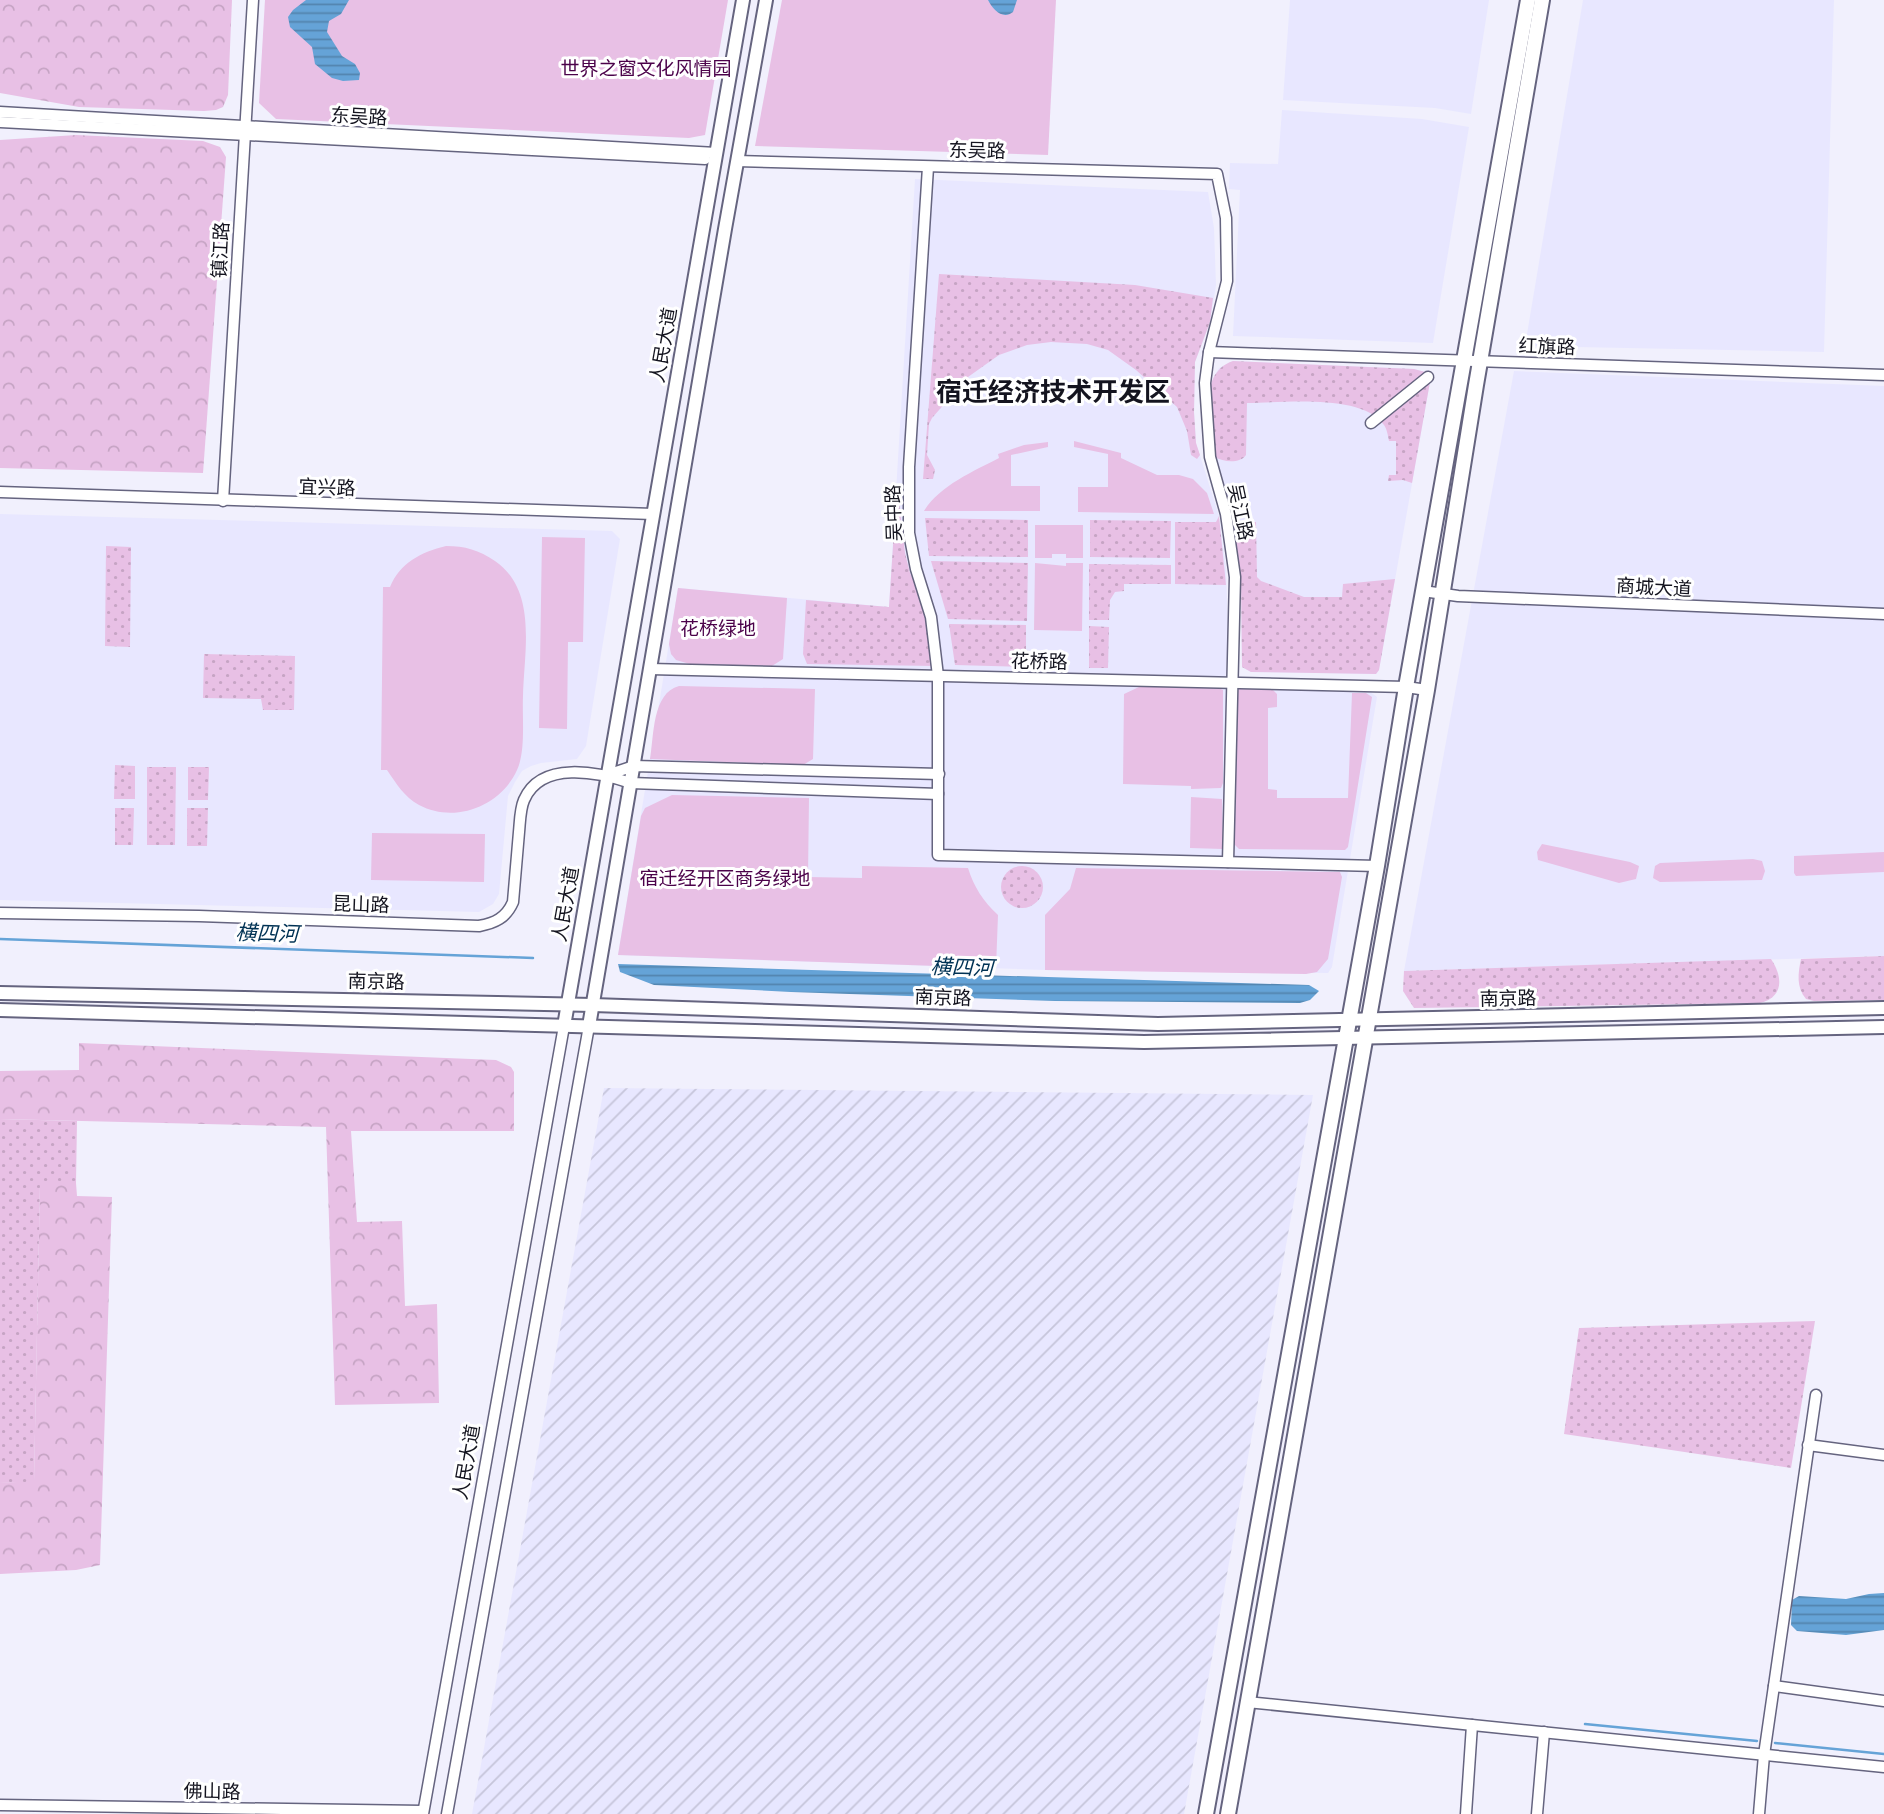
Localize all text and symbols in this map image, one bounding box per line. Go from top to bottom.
park label: 世界之窗文化风情园 [560,56,732,80]
street label: 东吴路 [330,103,388,129]
street label: 东吴路 [948,138,1006,162]
street label: 镇江路 [207,221,233,279]
street label: 人民大道 [645,305,681,385]
street label: 红旗路 [1518,333,1576,359]
district label: 宿迁经济技术开发区 [936,375,1170,408]
street label: 宜兴路 [298,474,356,500]
street label: 吴江路 [1223,482,1259,542]
street label: 吴中路 [880,484,906,542]
street label: 商城大道 [1615,573,1693,601]
park label: 花桥绿地 [680,616,756,640]
street label: 花桥路 [1010,649,1068,673]
street label: 人民大道 [547,864,583,944]
park label: 宿迁经开区商务绿地 [639,866,811,890]
street label: 昆山路 [332,891,390,917]
water label: 横四河 [235,918,303,948]
water label: 横四河 [930,952,998,982]
street label: 南京路 [347,969,405,993]
street label: 南京路 [914,984,972,1010]
street label: 南京路 [1479,986,1537,1010]
street label: 人民大道 [448,1422,484,1502]
street label: 佛山路 [183,1779,241,1803]

